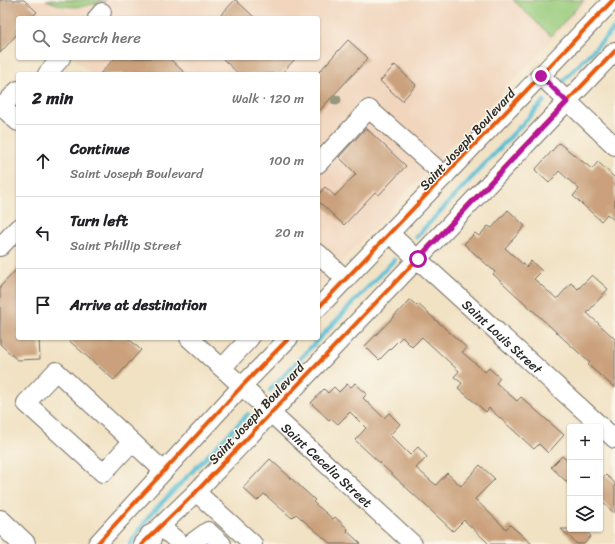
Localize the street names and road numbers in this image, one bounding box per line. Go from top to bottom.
street label: Saint Joseph Boulevard [414,82,522,196]
street label: Saint Louis Street [456,294,548,380]
street label: Saint Joseph Boulevard [203,356,311,470]
street label: Saint Cecelia Street [276,417,378,514]

